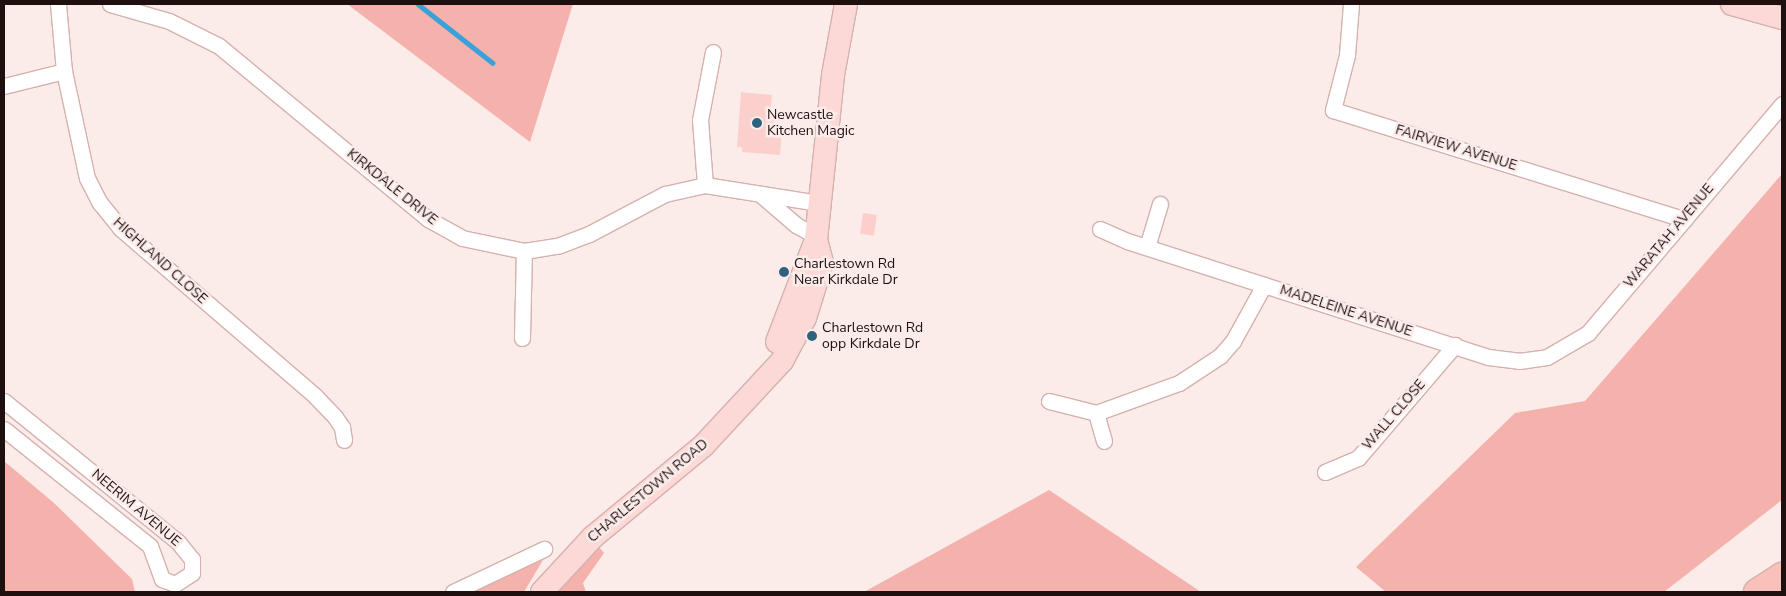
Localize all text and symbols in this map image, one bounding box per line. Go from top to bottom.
place label: Newcastle Kitchen Magic [767,107,855,140]
marker: Newcastle Kitchen Magic [751,117,763,129]
street label: FAIRVIEW AVENUE [1393,122,1519,174]
street label: KIRKDALE DRIVE [343,145,441,229]
street label: WARATAH AVENUE [1620,180,1718,292]
street label: HIGHLAND CLOSE [109,214,211,308]
place label: Charlestown Rd Near Kirkdale Dr [794,256,898,288]
marker: Charlestown Rd Near Kirkdale Dr [778,266,790,278]
street label: MADELEINE AVENUE [1278,282,1414,340]
place label: Charlestown Rd opp Kirkdale Dr [822,320,923,352]
marker: Charlestown Rd opp Kirkdale Dr [806,330,818,342]
street label: WALL CLOSE [1359,376,1429,454]
street label: CHARLESTOWN ROAD [584,436,712,546]
street label: NEERIM AVENUE [88,466,184,550]

